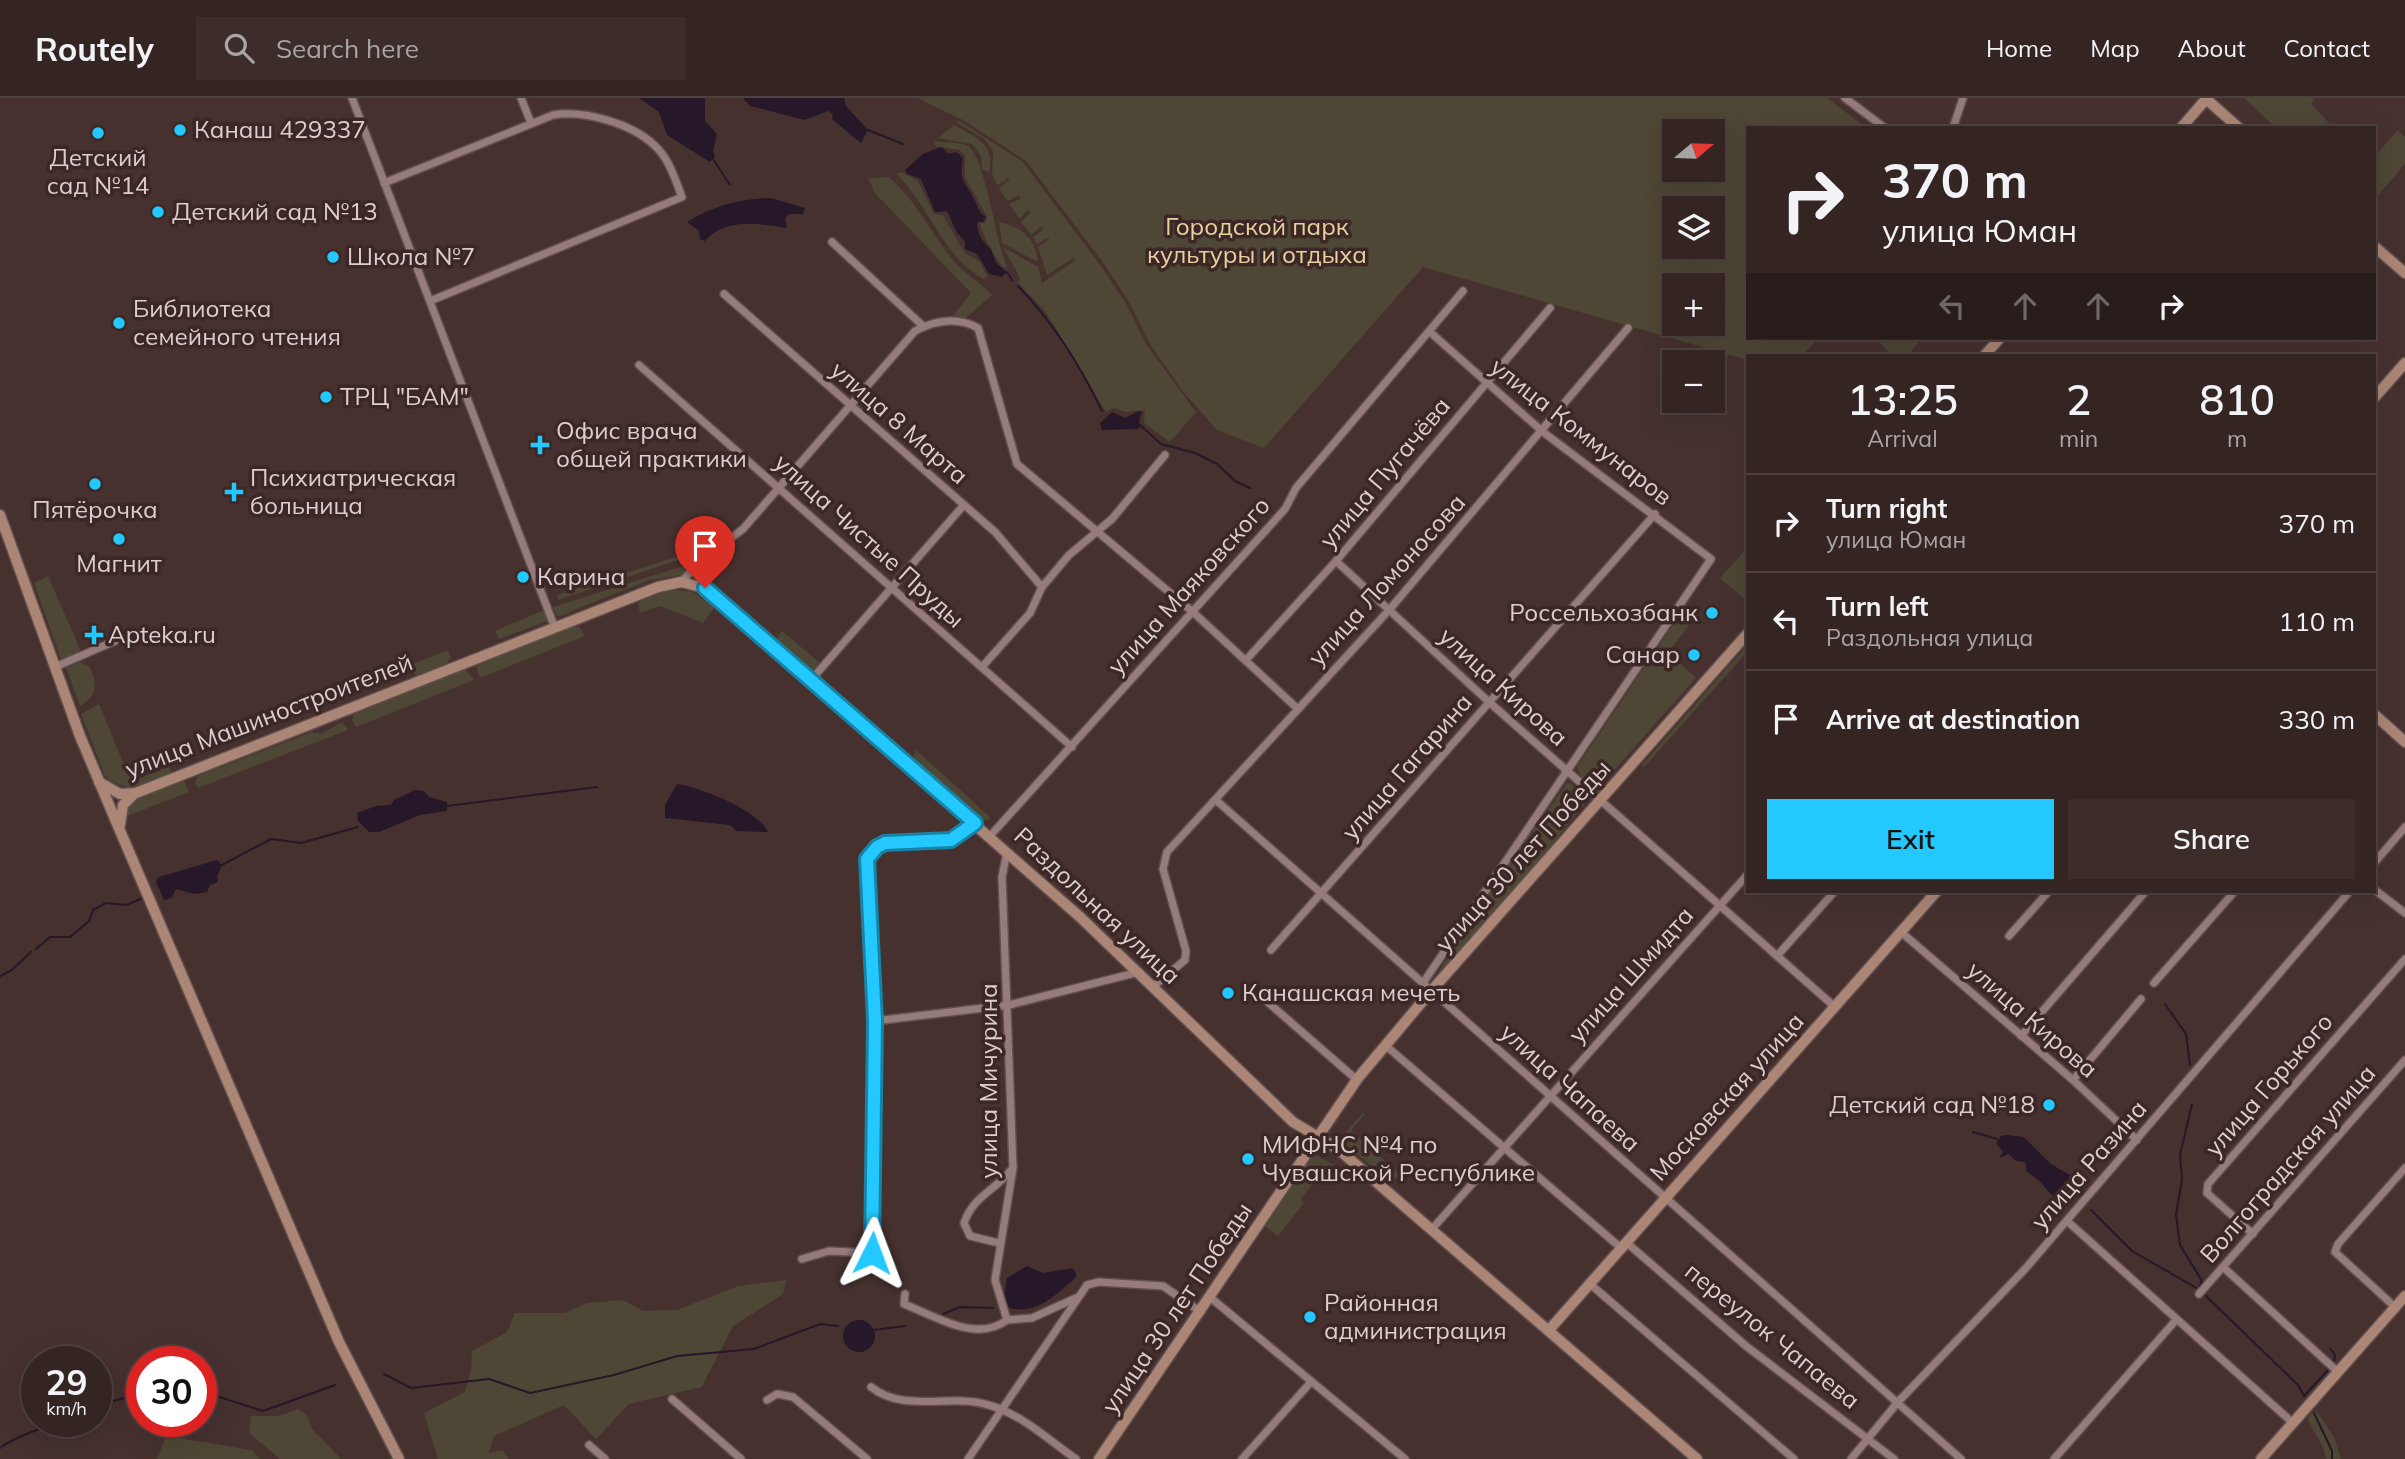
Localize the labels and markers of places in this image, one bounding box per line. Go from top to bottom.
place label: Канаш 429337 [194,114,366,144]
marker: Канаш 429337 [172,122,188,138]
marker: Детский сад №14 [90,125,106,141]
place label: Детский сад №14 [47,142,149,200]
place label: Детский сад №13 [172,196,378,226]
marker: Детский сад №13 [150,204,166,220]
place label: Школа №7 [347,241,475,271]
marker: Школа №7 [325,249,341,265]
place label: Библиотека семейного чтения [133,293,341,351]
marker: Библиотека семейного чтения [111,315,127,331]
place label: ТРЦ "БАМ" [340,381,469,411]
marker: ТРЦ "БАМ" [318,389,334,405]
place label: Офис врача общей практики [556,415,747,473]
marker: Офис врача общей практики [530,435,550,455]
place label: Психиатрическая больница [250,462,456,520]
marker: Пятёрочка [87,476,103,492]
marker: Психиатрическая больница [224,482,244,502]
place label: Пятёрочка [32,494,158,524]
pin [675,516,735,588]
marker: Магнит [111,531,127,547]
place label: Магнит [76,548,162,578]
place label: Карина [537,561,625,591]
marker: Карина [515,569,531,585]
place label: Россельхозбанк [1509,597,1698,627]
marker: Россельхозбанк [1704,605,1720,621]
place label: Apteka.ru [108,619,216,649]
marker: Apteka.ru [86,627,102,643]
place label: Санар [1606,639,1680,669]
marker: Санар [1686,647,1702,663]
place label: Канашская мечеть [1242,977,1460,1007]
marker: Канашская мечеть [1220,985,1236,1001]
place label: Детский сад №18 [1829,1089,2035,1119]
marker: Детский сад №18 [2041,1097,2057,1113]
place label: МИФНС №4 по Чувашской Республике [1262,1129,1535,1187]
marker: МИФНС №4 по Чувашской Республике [1240,1151,1256,1167]
place label: Районная администрация [1324,1287,1507,1345]
marker: Районная администрация [1302,1309,1318,1325]

